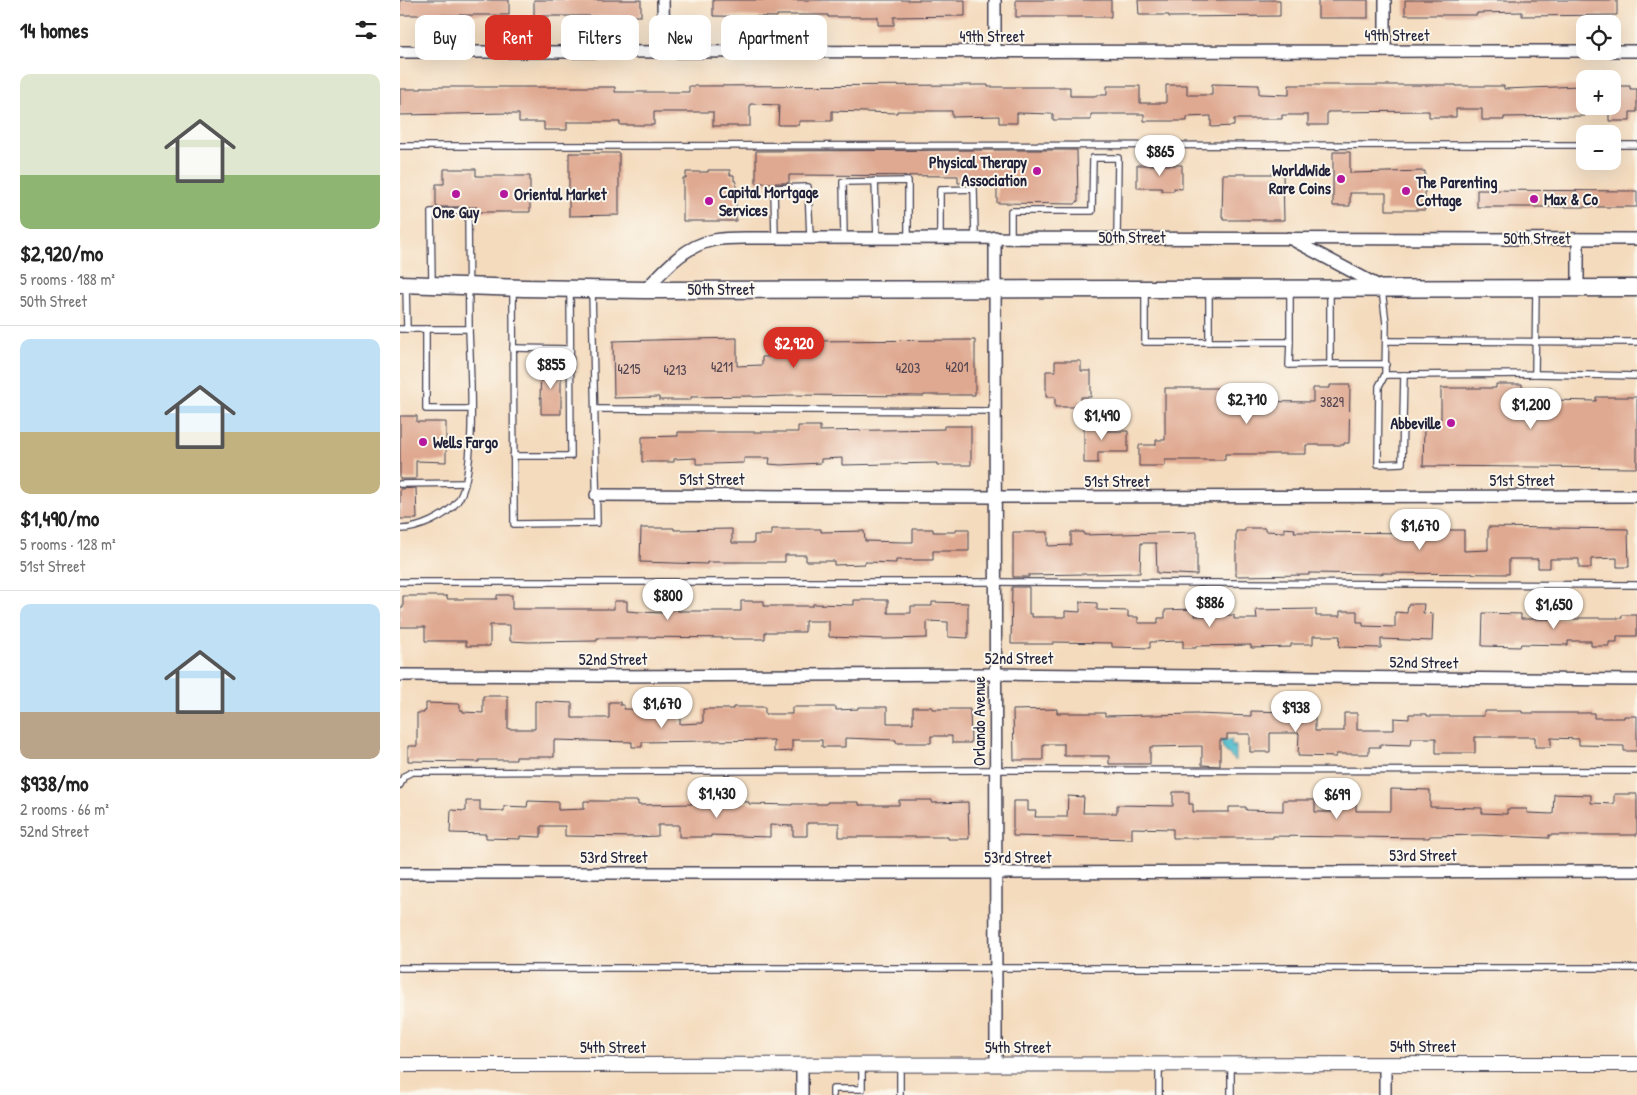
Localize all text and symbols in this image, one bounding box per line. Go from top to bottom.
chip: Buy [415,15,475,60]
chip: Rent [485,15,551,60]
chip: Filters [561,15,639,60]
chip: New [649,15,711,60]
chip: Apartment [721,15,827,60]
map controls [1576,15,1621,170]
button: locate [1576,15,1621,60]
text: 14 homes [20,16,88,45]
icon: filters [352,16,380,44]
street label: 49th Street [1364,24,1430,46]
street label: 49th Street [959,25,1025,47]
button: + [1576,70,1621,115]
icon: home [155,106,245,196]
button: − [1576,125,1621,170]
pin: $865 [1130,134,1190,177]
text: $865 [1146,140,1174,162]
place label: Physical Therapy Association [929,151,1027,191]
place label: WorldWide Rare Coins [1269,159,1332,199]
marker: Physical Therapy Association [1031,165,1043,177]
place label: The Parenting Cottage [1415,171,1497,212]
marker: WorldWide Rare Coins [1335,173,1347,185]
place label: Capital Mortgage Services [719,181,819,221]
place label: Oriental Market [514,183,607,205]
marker: The Parenting Cottage [1400,185,1412,197]
marker: One Guy [450,188,462,200]
marker: Oriental Market [498,188,510,200]
place label: Max & Co [1544,188,1599,210]
marker: Max & Co [1528,193,1540,205]
marker: Capital Mortgage Services [703,195,715,207]
place label: One Guy [432,201,480,224]
street label: 50th Street [1098,226,1166,248]
street label: 50th Street [1503,227,1571,249]
text: $2,920/mo [20,239,103,268]
text: 5 rooms · 188 m² [20,268,115,290]
street label: 50th Street [687,278,755,300]
text: 50th Street [20,290,87,312]
pin: $2,920 [753,326,835,369]
text: $2,920 [774,332,814,354]
pin: $855 [521,348,581,390]
text: $855 [537,353,565,375]
house number: 4211 [711,357,733,376]
house number: 4201 [945,357,969,376]
house number: 4203 [896,358,920,377]
house number: 4215 [618,359,640,378]
house number: 4213 [663,360,687,379]
icon: home [155,372,245,462]
pin: $2,710 [1206,382,1288,425]
text: $2,710 [1227,388,1267,410]
pin: $1,200 [1490,388,1572,430]
house number: 3829 [1320,392,1344,411]
text: $1,200 [1512,393,1550,415]
pin: $1,490 [1061,398,1143,441]
text: $1,490 [1084,404,1120,426]
place label: Abbeville [1390,412,1442,434]
marker: Abbeville [1445,417,1457,429]
place label: Wells Fargo [433,431,499,454]
marker: Wells Fargo [417,436,429,448]
street label: 51st Street [679,468,745,490]
street label: 51st Street [1489,469,1555,491]
street label: 51st Street [1084,470,1150,492]
text: $1,490/mo [20,504,99,533]
pin: $1,670 [1379,508,1461,551]
text: $1,670 [1401,514,1439,536]
text: 5 rooms · 128 m² [20,533,116,555]
text: 51st Street [20,555,85,577]
pin: $800 [638,578,698,621]
text: $800 [653,584,683,606]
pin: $886 [1180,586,1240,628]
pin: $1,650 [1513,588,1595,630]
text: $886 [1196,591,1224,613]
text: $1,650 [1535,593,1573,615]
icon: home [155,637,245,727]
street label: 52nd Street [985,647,1054,669]
street label: 52nd Street [579,648,648,670]
street label: 52nd Street [1389,650,1459,674]
street label: Orlando Avenue [968,675,990,766]
pin: $1,670 [621,686,703,729]
pin: $938 [1266,690,1326,733]
text: $1,670 [643,692,681,714]
text: $938 [1282,696,1310,718]
text: $938/mo [20,769,88,798]
pin: $1,430 [676,776,758,819]
pin: $699 [1307,778,1367,820]
text: $1,430 [698,782,736,804]
text: $699 [1324,783,1350,805]
text: 2 rooms · 66 m² [20,798,109,820]
text: 52nd Street [20,820,89,842]
street label: 53rd Street [1389,844,1457,866]
street label: 53rd Street [580,846,648,868]
street label: 53rd Street [984,846,1052,868]
street label: 54th Street [1390,1035,1456,1057]
street label: 54th Street [580,1036,646,1058]
street label: 54th Street [985,1036,1051,1058]

